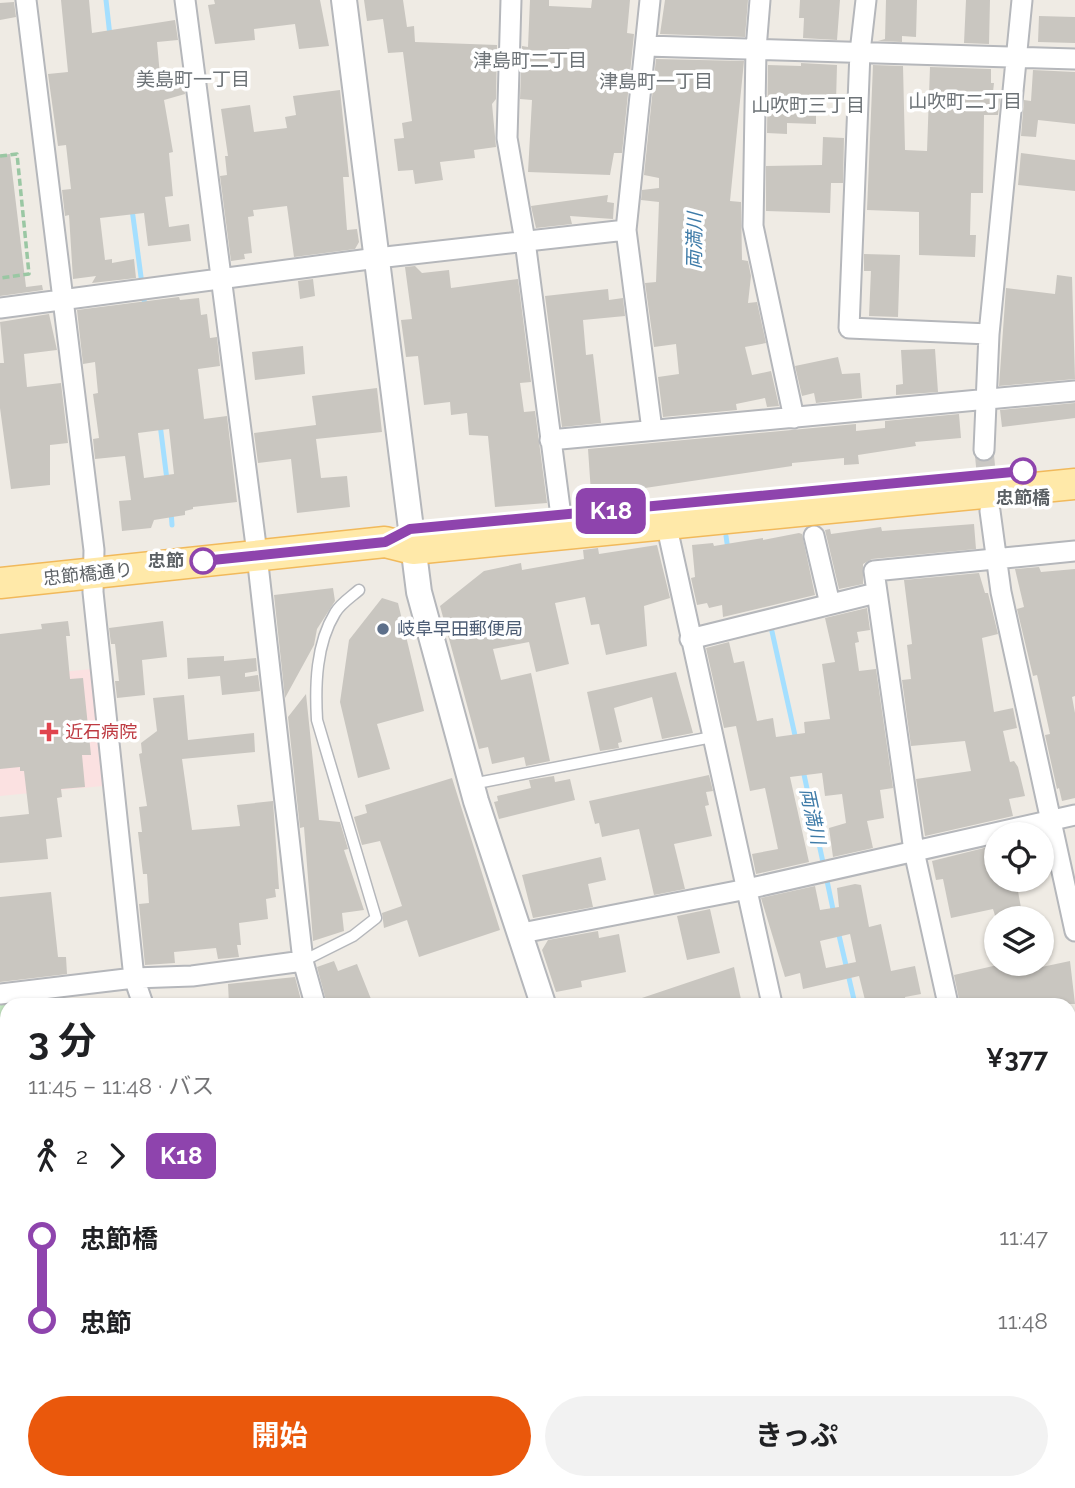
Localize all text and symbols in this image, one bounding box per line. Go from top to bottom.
district label: 津島町二丁目 [473,49,587,71]
district label: 美島町一丁目 [136,68,250,90]
district label: 津島町一丁目 [599,70,713,92]
district label: 山吹町二丁目 [908,90,1022,112]
district label: 山吹町三丁目 [751,94,865,116]
water label: 両満川 [683,210,706,270]
marker: 忠節橋 [1010,458,1036,484]
place label: 忠節橋 [996,487,1050,508]
line badge: K18 [571,488,651,534]
text: K18 [590,496,632,525]
marker: 忠節 [190,548,216,574]
place label: 忠節 [148,550,184,571]
street label: 忠節橋通り [42,558,134,589]
place label: 岐阜早田郵便局 [397,618,523,639]
marker: 岐阜早田郵便局 [375,621,391,637]
place label: 近石病院 [65,721,137,742]
marker: 近石病院 [39,722,59,742]
water label: 両満川 [796,786,830,848]
map controls [984,822,1054,976]
button: locate [984,822,1054,892]
button: layers [984,906,1054,976]
text: 3 分 [28,1018,96,1063]
text: ¥377 [986,1043,1048,1073]
text: 11:45 – 11:48 · バス [28,1072,214,1099]
icon: walk [28,1137,66,1175]
icon: forward [98,1137,136,1175]
text: K18 [160,1141,202,1170]
text: 2 [76,1142,88,1169]
text: 11:47 [999,1223,1048,1250]
text: 忠節橋 [80,1224,158,1254]
text: 11:48 [998,1307,1048,1334]
text: 忠節 [80,1308,132,1338]
button: 開始 [28,1396,531,1476]
button: きっぷ [545,1396,1048,1476]

